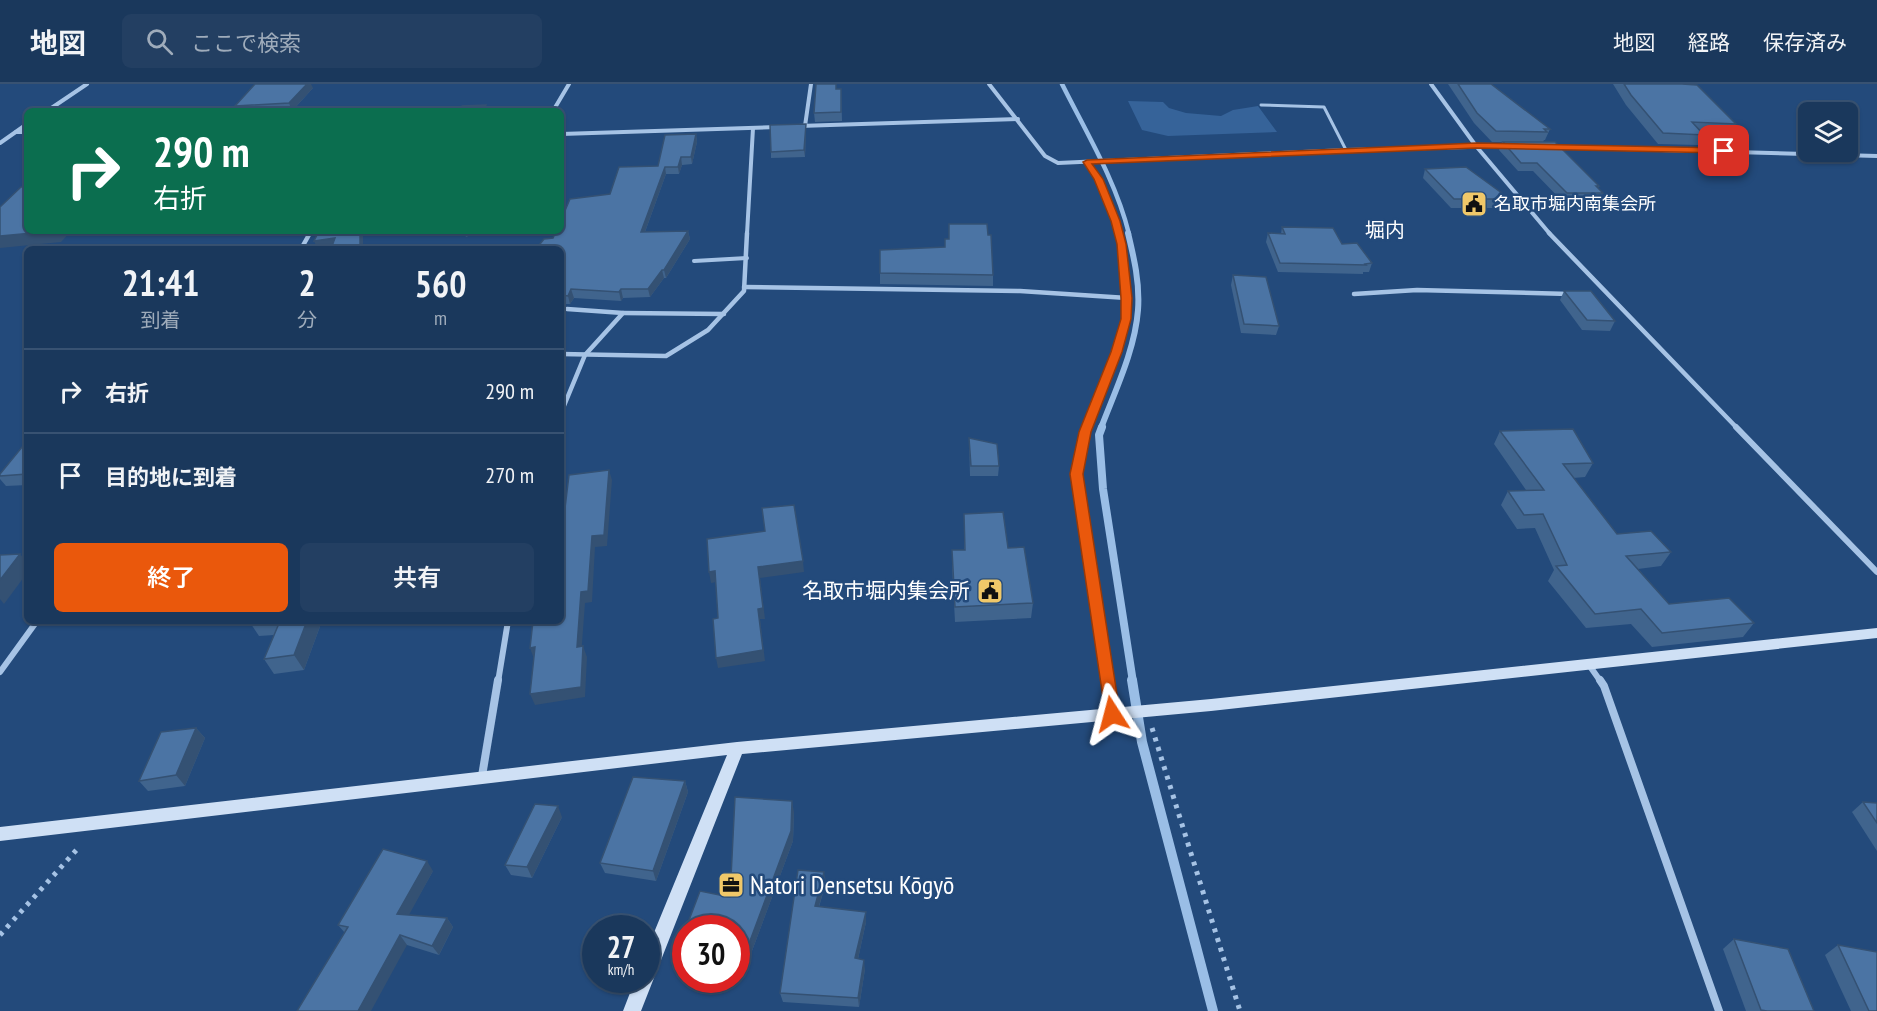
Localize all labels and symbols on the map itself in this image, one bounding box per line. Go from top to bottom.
pin [1698,125,1749,176]
public building icon: 名取市堀内南集会所 [1459,189,1489,219]
place label: 名取市堀内南集会所 [1494,192,1656,215]
district label: 堀内 [1365,217,1405,243]
public building icon: 名取市堀内集会所 [975,576,1005,606]
place label: 名取市堀内集会所 [802,577,970,604]
position arrow [1080,682,1144,746]
place label: Natori Densetsu Kōgyō [750,868,954,901]
office icon: Natori Densetsu Kōgyō [716,870,746,900]
speed limit sign: 30 [672,915,750,993]

